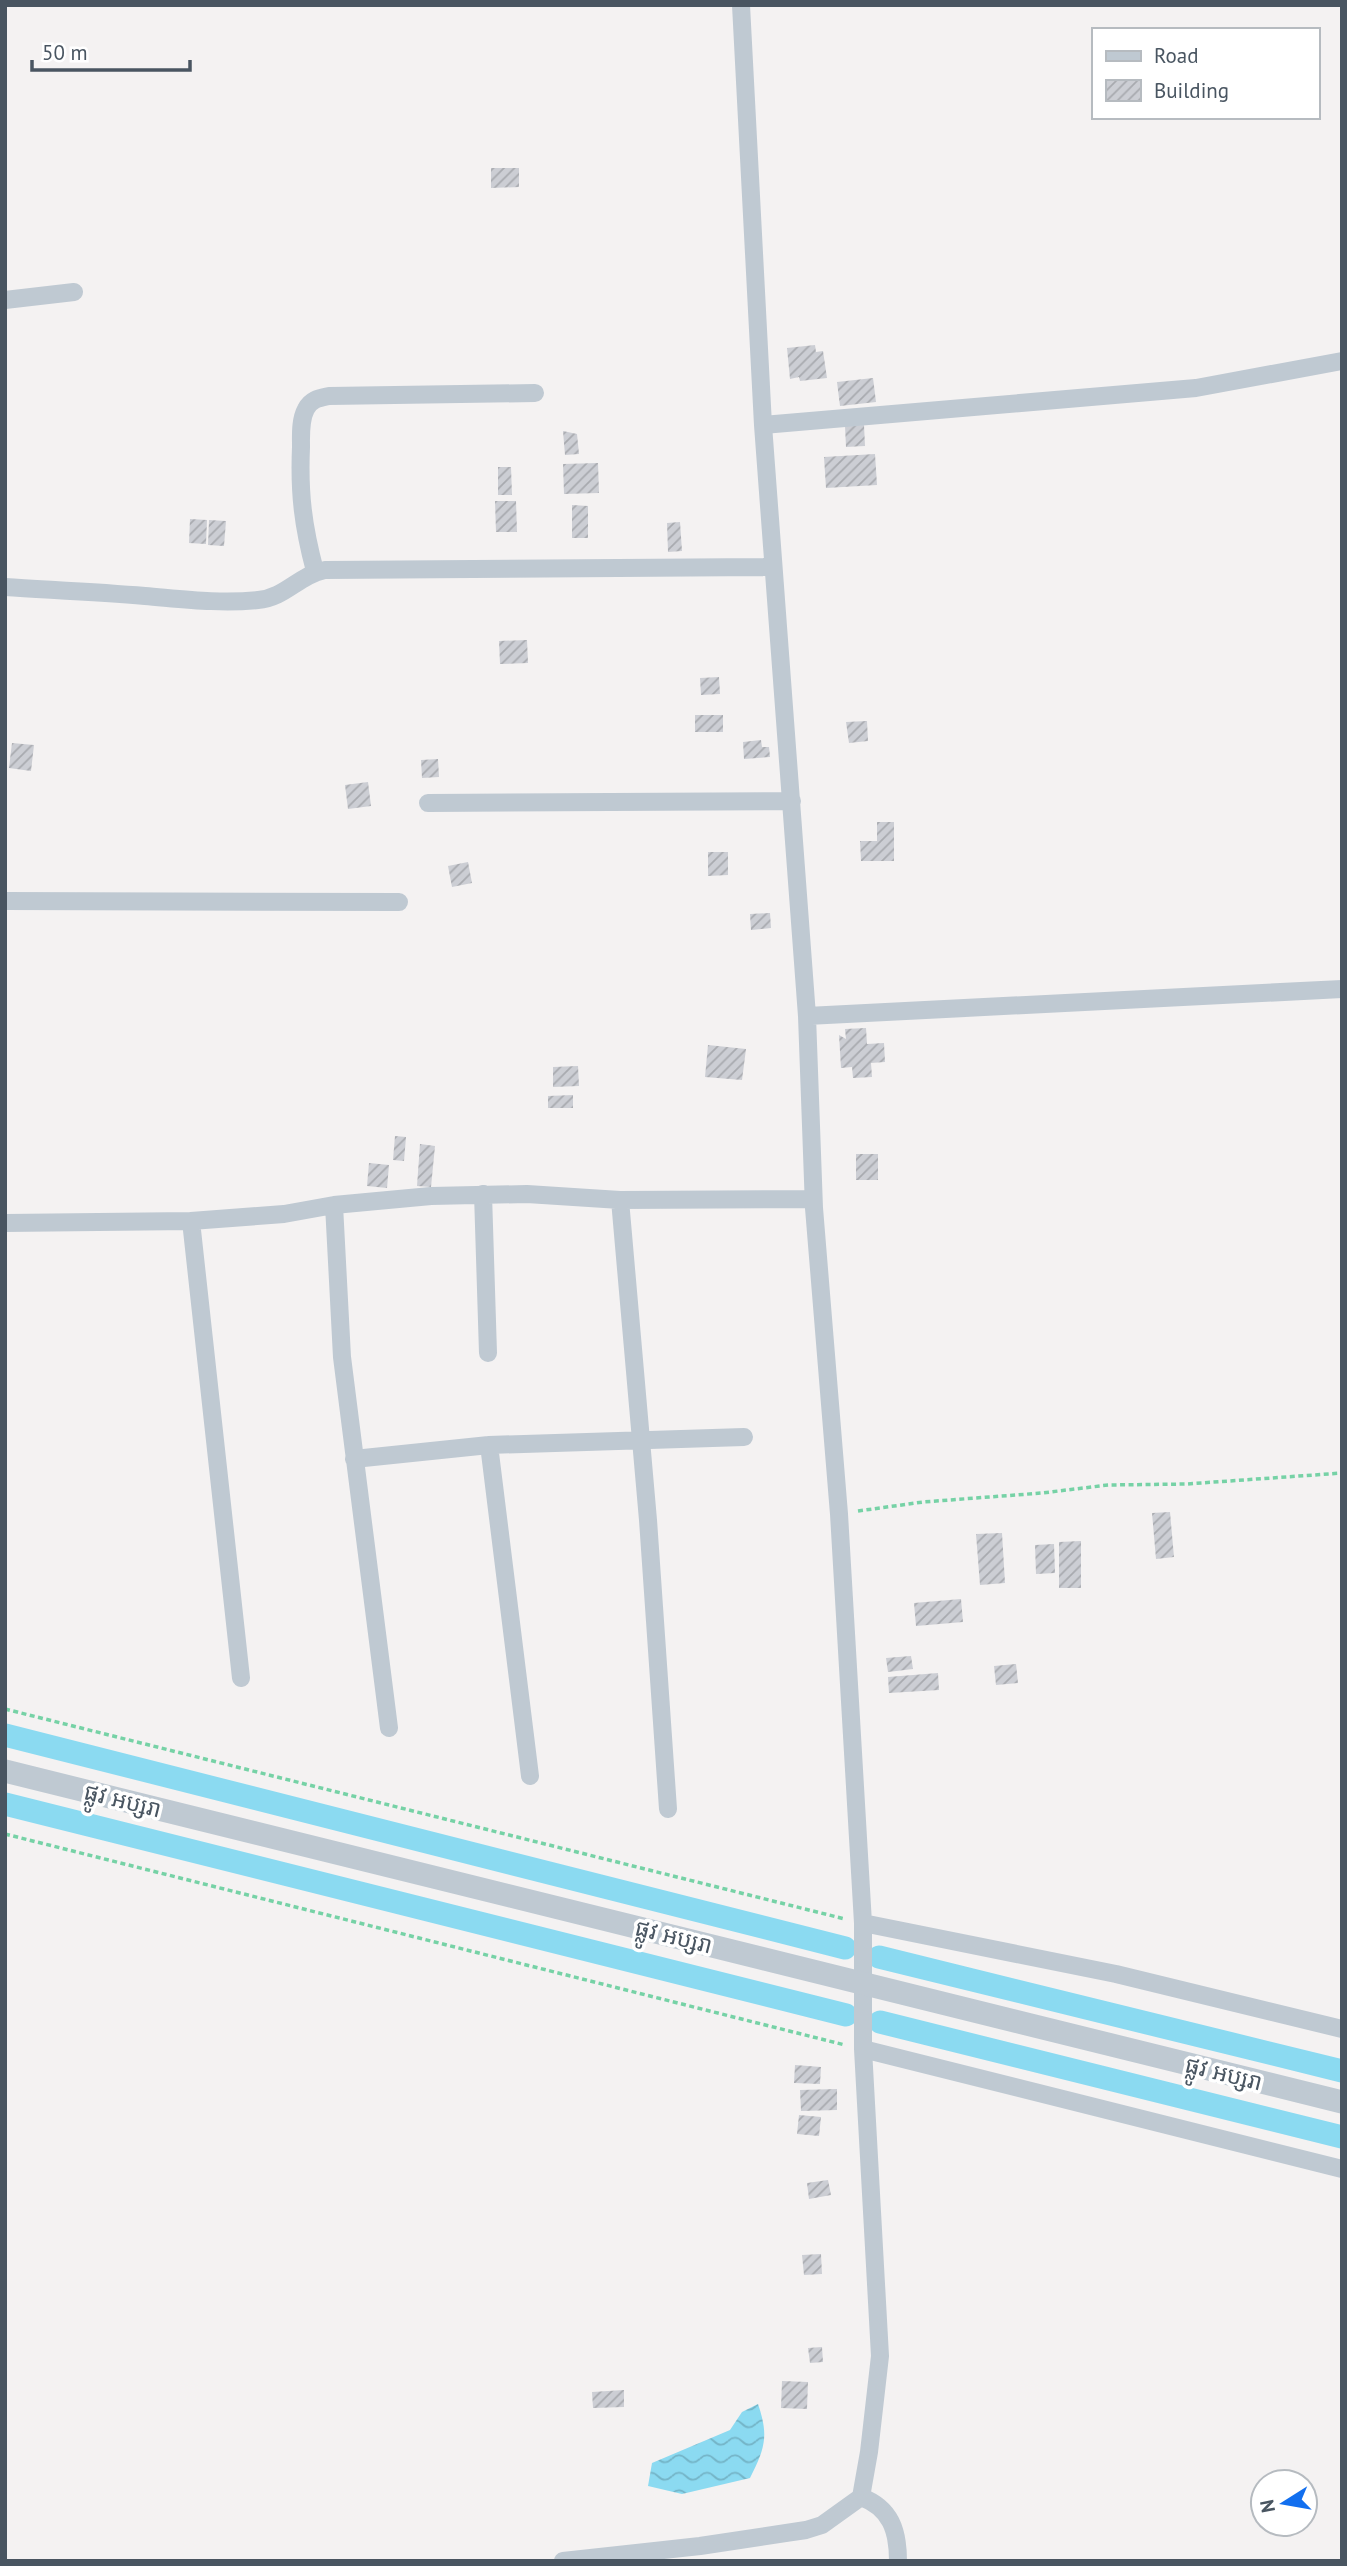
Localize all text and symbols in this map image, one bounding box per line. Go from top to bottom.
scale bar [32,28,189,72]
legend [1092,28,1319,119]
text: 50 m [42,39,88,66]
text: Road [1154,42,1198,69]
text: Building [1154,77,1229,104]
street label: ផ្លូវ អប្សរា [79,1776,165,1831]
street label: ផ្លូវ អប្សរា [630,1912,716,1967]
street label: ផ្លូវ អប្សរា [1180,2049,1266,2104]
north arrow [1249,2468,1319,2538]
text: N [1254,2498,1280,2515]

